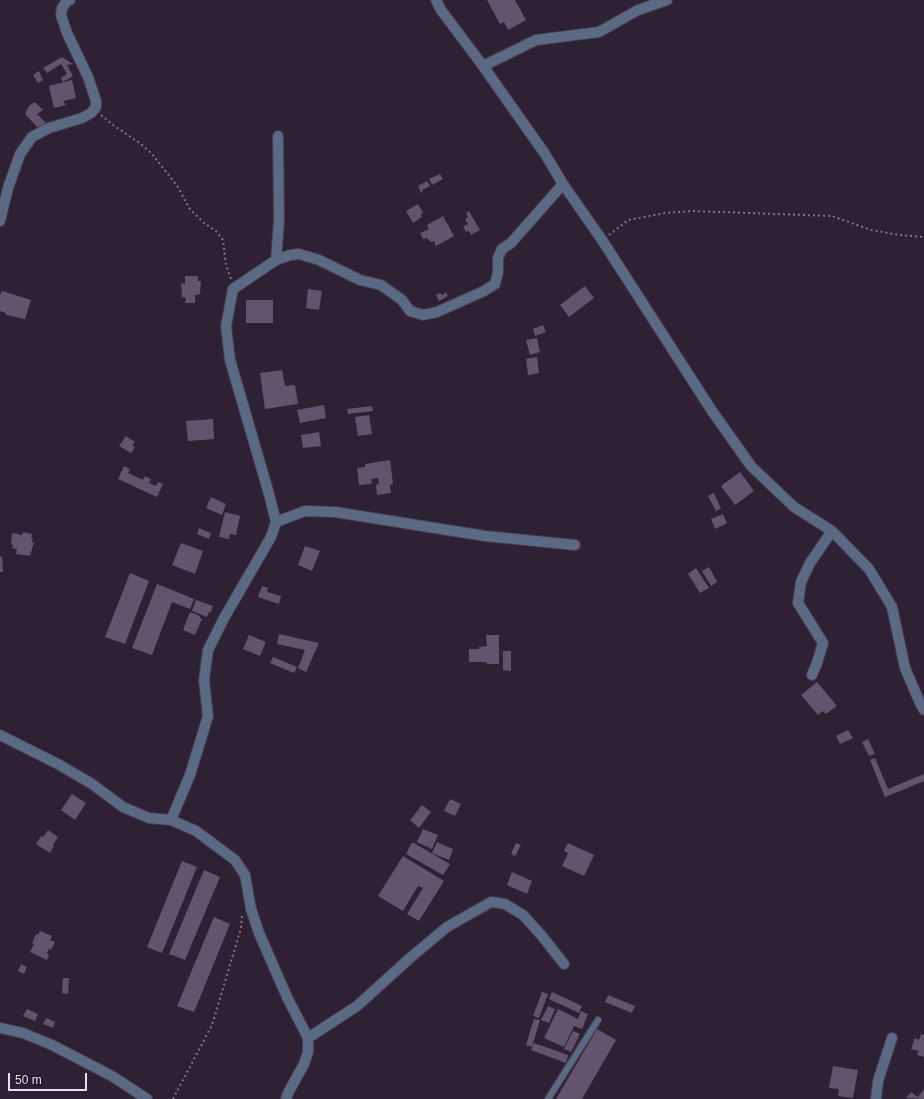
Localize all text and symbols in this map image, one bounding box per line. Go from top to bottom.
scale bar [10,1065,89,1091]
text: 50 m [15,1073,42,1087]

